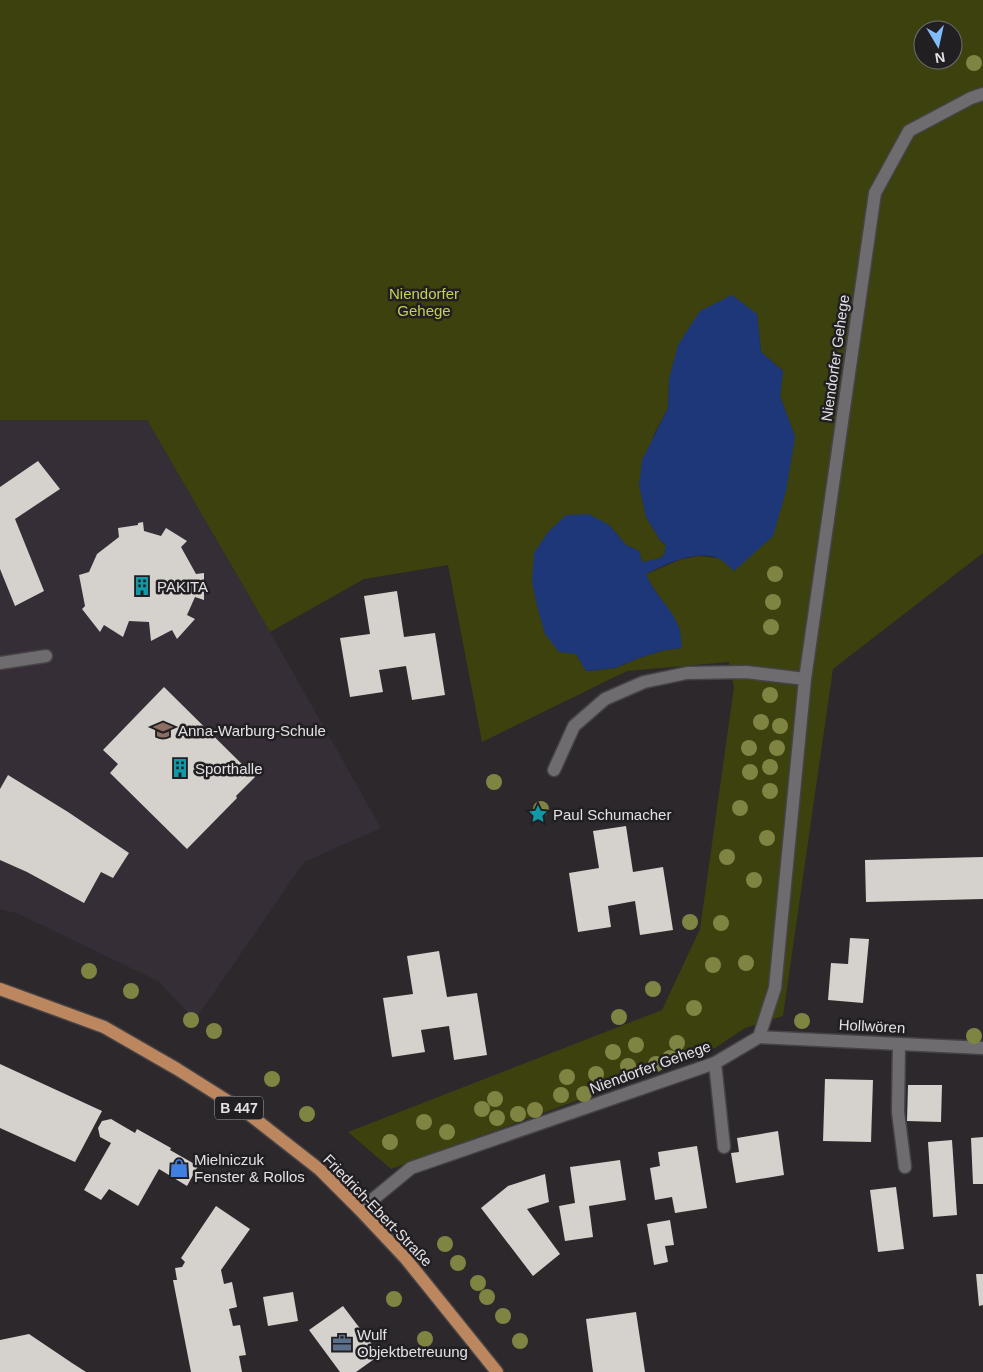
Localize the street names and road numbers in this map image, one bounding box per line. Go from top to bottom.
street label: Niendorfer Gehege [818,294,852,422]
street label: Hollwören [838,1016,906,1036]
street label: Niendorfer Gehege [587,1037,713,1097]
road number: B 447 [215,1096,263,1120]
street label: Friedrich-Ebert-Straße [320,1150,436,1270]

